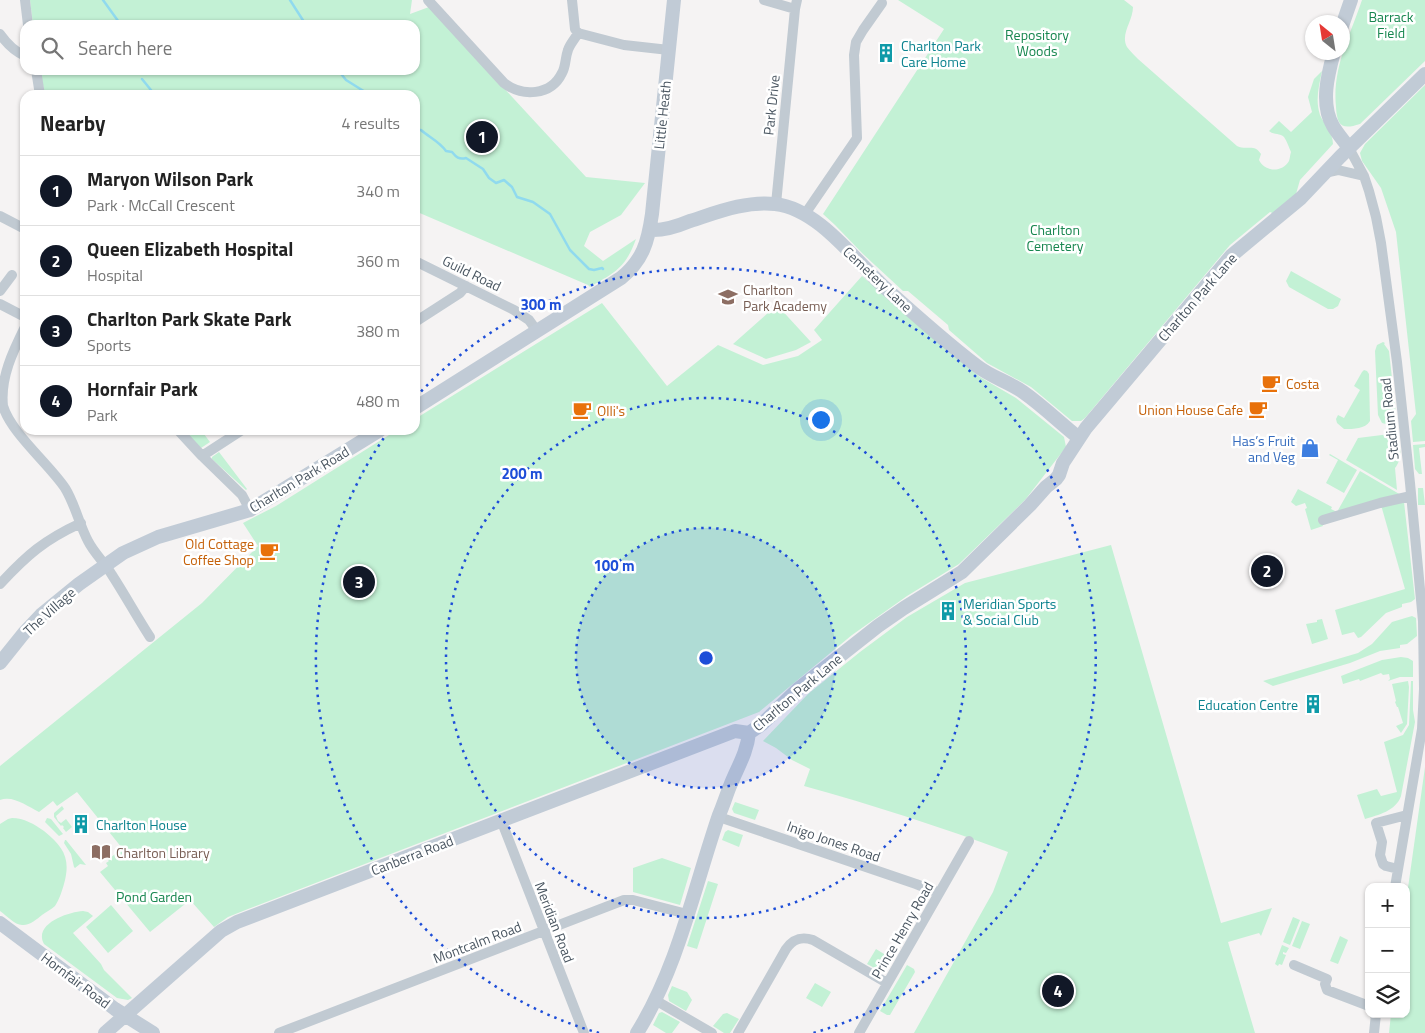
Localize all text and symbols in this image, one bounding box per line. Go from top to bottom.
park label: Barrack Field [1368,6,1414,43]
north arrow [1305,15,1350,60]
search box [20,20,420,75]
park label: Repository Woods [1005,24,1069,61]
text: Search here [78,33,172,62]
icon: search [38,34,66,62]
place label: Charlton Park Care Home [901,35,981,72]
building icon: Charlton Park Care Home [875,42,897,64]
street label: Park Drive [757,74,785,136]
street label: Little Heath [648,80,676,150]
text: Nearby [40,107,105,139]
text: 4 results [341,111,400,135]
pin: 1 [466,118,498,156]
text: Maryon Wilson Park [87,164,253,193]
text: 1 [52,179,60,203]
text: 340 m [356,179,400,203]
text: Park · McCall Crescent [87,193,235,217]
park label: Charlton Cemetery [1027,219,1084,256]
text: Queen Elizabeth Hospital [87,234,293,263]
street label: Cemetery Lane [839,241,917,317]
street label: Charlton Park Lane [1153,248,1241,346]
text: 2 [52,249,60,273]
text: 360 m [356,249,400,273]
street label: Guild Road [439,250,505,296]
text: Hospital [87,263,143,287]
place label: Charlton Park Academy [743,279,827,316]
school or university icon: Charlton Park Academy [717,286,739,308]
text: 300 m [520,293,562,316]
text: Charlton Park Skate Park [87,304,292,333]
text: 3 [52,319,60,343]
text: 380 m [356,319,400,343]
text: Sports [87,333,131,357]
cafe icon: Costa [1260,372,1282,394]
place label: Costa [1286,373,1319,394]
text: Hornfair Park [87,374,198,403]
street label: Stadium Road [1374,377,1404,461]
text: 4 [52,389,60,413]
text: 480 m [356,389,400,413]
cafe icon: Union House Cafe [1247,398,1269,420]
cafe icon: Olli's [571,399,593,421]
place label: Union House Cafe [1138,399,1243,420]
place label: Olli's [597,400,625,421]
text: Park [87,403,118,427]
your location [808,407,834,433]
place label: Has’s Fruit and Veg [1232,430,1295,467]
shop icon: Has’s Fruit and Veg [1299,437,1321,459]
street label: Charlton Park Road [245,441,353,517]
text: 200 m [501,462,543,485]
place label: Old Cottage Coffee Shop [183,533,254,570]
cafe icon: Old Cottage Coffee Shop [258,540,280,562]
pin: 2 [1251,552,1283,590]
text: 100 m [593,554,635,577]
pin: 3 [343,563,375,601]
street label: The Village [18,582,80,640]
place label: Meridian Sports & Social Club [963,593,1056,630]
building icon: Meridian Sports & Social Club [937,600,959,622]
street label: Charlton Park Lane [748,648,846,736]
centre of rings [697,649,715,667]
building icon: Education Centre [1302,693,1324,715]
place label: Education Centre [1198,694,1298,715]
building icon: Charlton House [70,813,92,835]
place label: Charlton House [96,814,187,835]
street label: Inigo Jones Road [784,815,884,867]
street label: Canberra Road [368,830,456,880]
library icon: Charlton Library [90,841,112,863]
place label: Charlton Library [116,842,210,863]
street label: Prince Henry Road [866,878,938,982]
street label: Meridian Road [530,879,580,965]
map controls [1365,883,1410,1018]
button: + [1365,883,1410,928]
park label: Pond Garden [116,886,192,907]
street label: Montcalm Road [430,916,524,968]
button: − [1365,928,1410,973]
street label: Hornfair Road [37,947,115,1013]
pin: 4 [1042,972,1074,1010]
button: layers [1365,973,1410,1018]

